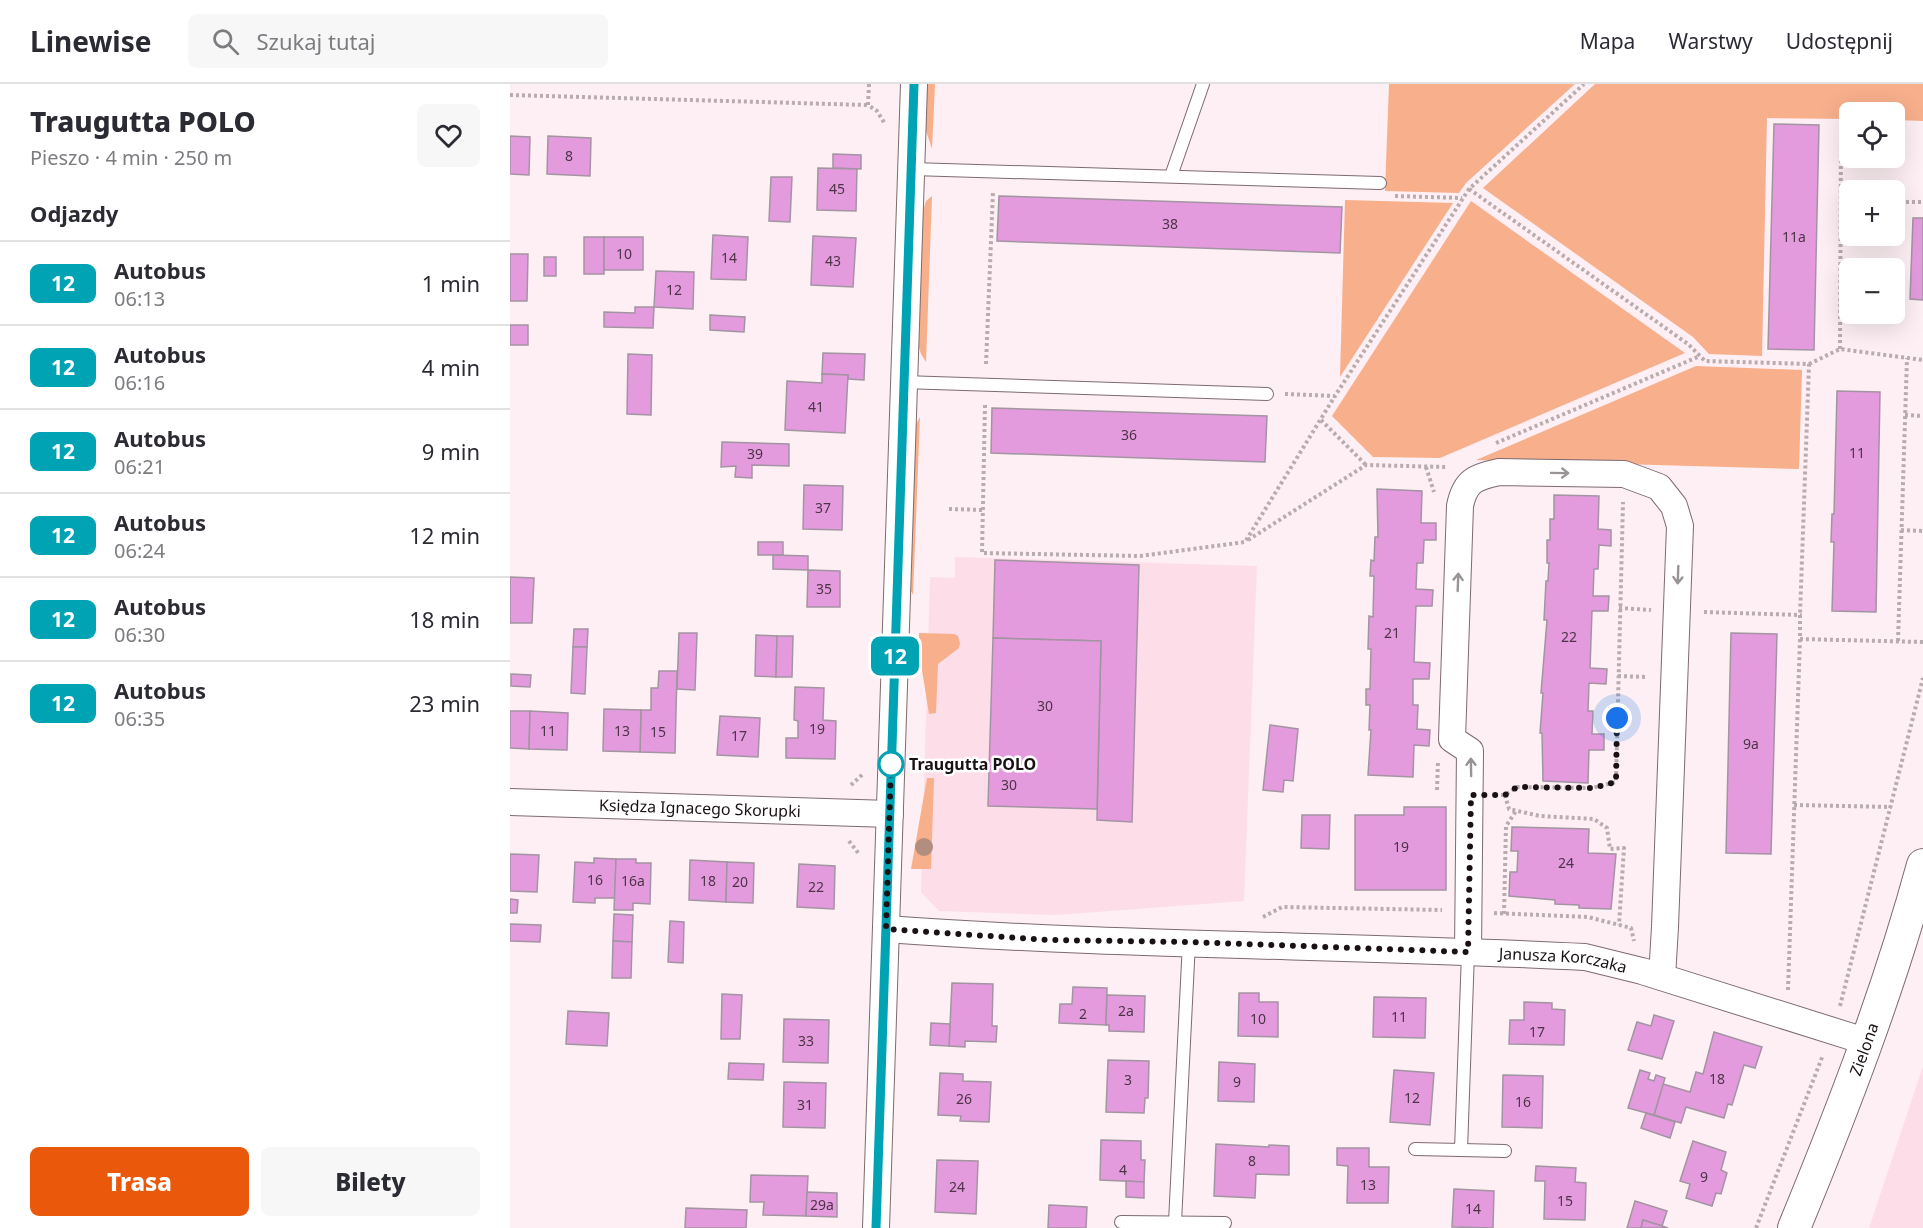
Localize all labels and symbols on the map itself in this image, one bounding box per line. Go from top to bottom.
house number: 8 [565,146,573,165]
house number: 45 [829,179,845,198]
house number: 38 [1162,214,1178,233]
house number: 11a [1782,227,1806,246]
house number: 10 [616,244,632,263]
house number: 14 [721,248,737,267]
house number: 43 [825,251,841,270]
house number: 12 [666,280,682,299]
house number: 41 [808,397,824,416]
house number: 36 [1121,425,1137,444]
house number: 11 [1849,443,1865,462]
house number: 39 [747,444,763,463]
one-way arrow [1550,467,1570,479]
house number: 37 [815,498,831,517]
one-way arrow [1672,564,1684,584]
one-way arrow [1452,572,1464,592]
house number: 35 [816,579,832,598]
house number: 21 [1384,623,1400,642]
house number: 22 [1561,627,1577,646]
line badge: 12 [868,636,922,676]
house number: 30 [1037,696,1053,715]
your location [1602,703,1632,733]
house number: 19 [809,719,825,738]
house number: 11 [540,721,556,740]
house number: 13 [614,721,630,740]
house number: 15 [650,722,666,741]
house number: 17 [731,726,747,745]
house number: 9a [1743,734,1759,753]
marker: Traugutta POLO [878,751,904,777]
place label: Traugutta POLO [909,753,1036,775]
one-way arrow [1465,758,1476,778]
house number: 30 [1001,775,1017,794]
street label: Księdza Ignacego Skorupki [599,794,801,822]
house number: 19 [1393,837,1409,856]
house number: 24 [1558,853,1574,872]
house number: 16 [587,870,603,889]
house number: 16a [621,871,645,890]
house number: 18 [700,871,716,890]
house number: 20 [732,872,748,891]
house number: 22 [808,877,824,896]
street label: Janusza Korczaka [1496,942,1629,978]
house number: 2a [1118,1001,1134,1020]
house number: 2 [1079,1004,1087,1023]
house number: 11 [1391,1007,1407,1026]
house number: 10 [1250,1009,1266,1028]
street label: Zielona [1844,1020,1884,1079]
house number: 17 [1529,1022,1545,1041]
house number: 33 [798,1031,814,1050]
house number: 18 [1709,1069,1725,1088]
house number: 3 [1124,1070,1132,1089]
house number: 9 [1233,1072,1241,1091]
house number: 12 [1404,1088,1420,1107]
house number: 26 [956,1089,972,1108]
house number: 16 [1515,1092,1531,1111]
house number: 31 [797,1095,813,1114]
house number: 8 [1248,1151,1256,1170]
house number: 4 [1119,1160,1127,1179]
house number: 9 [1700,1167,1708,1186]
house number: 13 [1360,1175,1376,1194]
house number: 24 [949,1177,965,1196]
house number: 15 [1557,1191,1573,1210]
house number: 29a [810,1195,834,1214]
house number: 14 [1465,1199,1481,1218]

